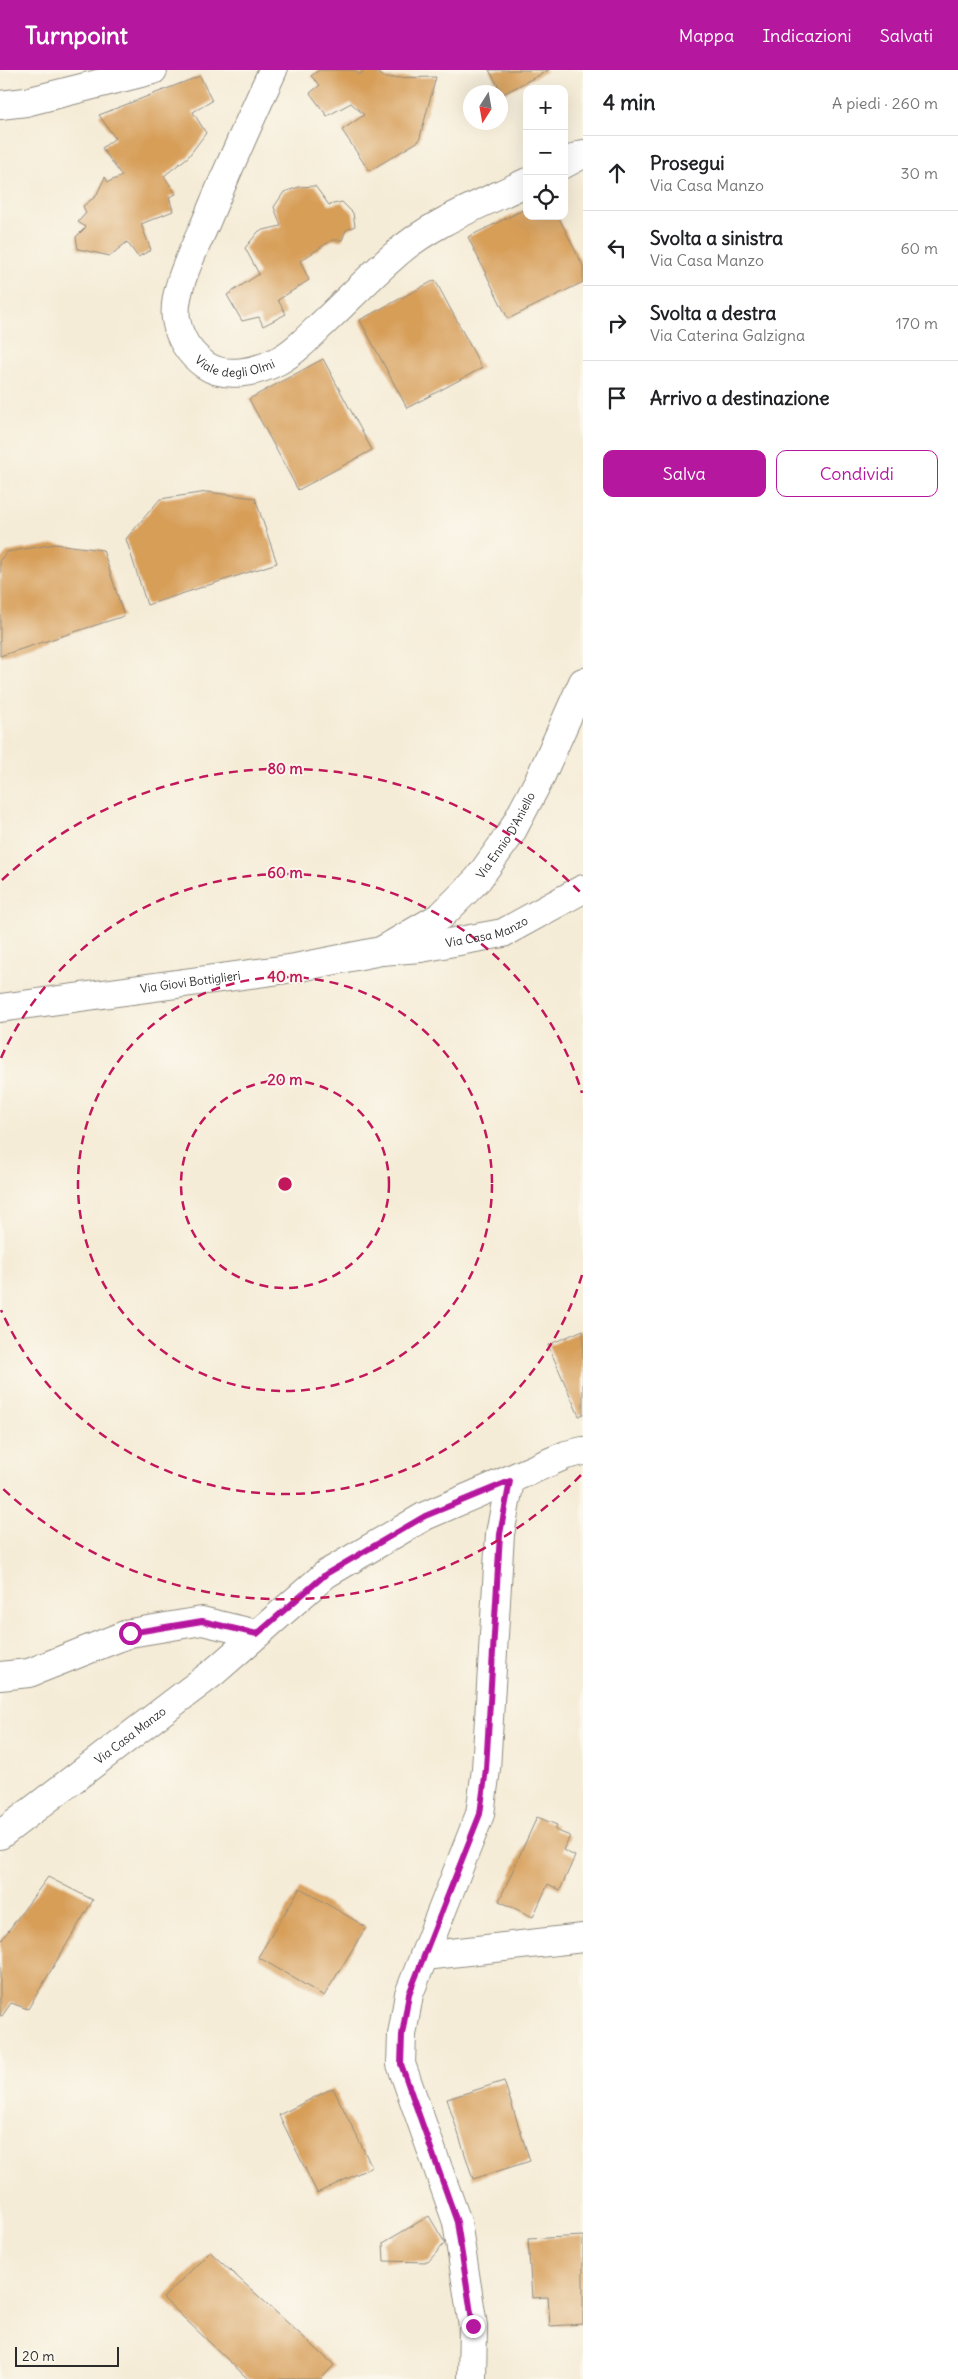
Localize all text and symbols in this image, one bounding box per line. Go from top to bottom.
text: Turnpoint [25,20,128,50]
text: Mappa [679,24,734,47]
text: Indicazioni [762,24,852,47]
text: Salvati [880,24,933,47]
north arrow [463,85,508,130]
map controls [523,85,568,220]
button: + [523,85,568,130]
text: 4 min [603,89,655,116]
text: A piedi · 260 m [832,93,938,113]
button: − [523,130,568,175]
text: Prosegui [650,151,725,175]
icon: ahead [603,159,631,187]
text: 30 m [901,163,938,183]
button: locate [523,175,568,220]
text: Via Casa Manzo [650,175,764,195]
text: Svolta a sinistra [650,226,783,250]
icon: left [603,234,631,262]
text: 60 m [900,238,938,258]
text: Via Casa Manzo [650,250,764,270]
text: Svolta a destra [650,301,776,325]
icon: right [603,309,631,337]
text: 170 m [895,313,938,333]
text: Via Caterina Galzigna [650,325,805,345]
street label: Viale degli Olmi [192,352,277,380]
icon: arrive [603,384,631,412]
text: Arrivo a destinazione [650,386,829,410]
button: Salva [603,450,766,497]
button: Condividi [776,450,938,497]
text: 80 m [267,759,303,778]
street label: Via Ennio D'Aniello [473,789,538,881]
text: 60 m [267,863,303,882]
street label: Via Casa Manzo [444,913,531,950]
street label: Via Giovi Bottiglieri [139,967,241,996]
text: 40 m [267,967,303,986]
text: 20 m [268,1070,302,1089]
centre of rings [276,1175,294,1193]
route start [119,1622,142,1645]
street label: Via Casa Manzo [92,1703,169,1767]
route end [462,2315,485,2338]
scale bar [15,2344,119,2367]
text: 20 m [22,2347,55,2365]

